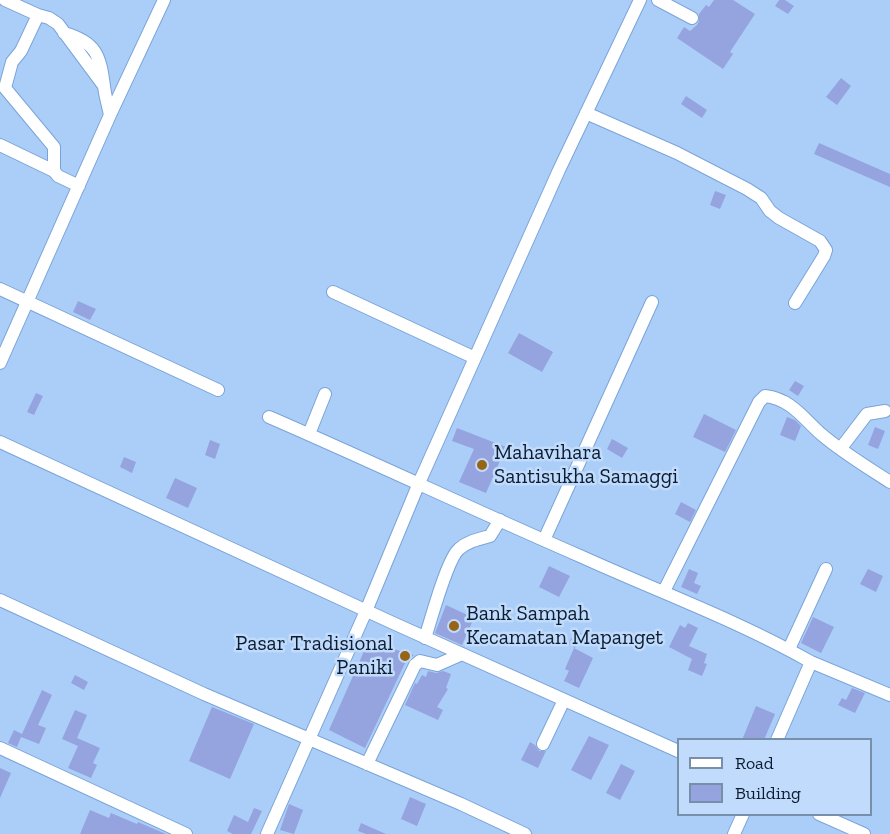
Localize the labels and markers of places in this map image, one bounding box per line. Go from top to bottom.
place label: Mahavihara Santisukha Samaggi [494,440,678,490]
marker: Mahavihara Santisukha Samaggi [475,458,489,472]
place label: Bank Sampah Kecamatan Mapanget [466,601,663,651]
marker: Bank Sampah Kecamatan Mapanget [447,619,461,633]
place label: Pasar Tradisional Paniki [235,631,393,681]
marker: Pasar Tradisional Paniki [398,649,412,663]

